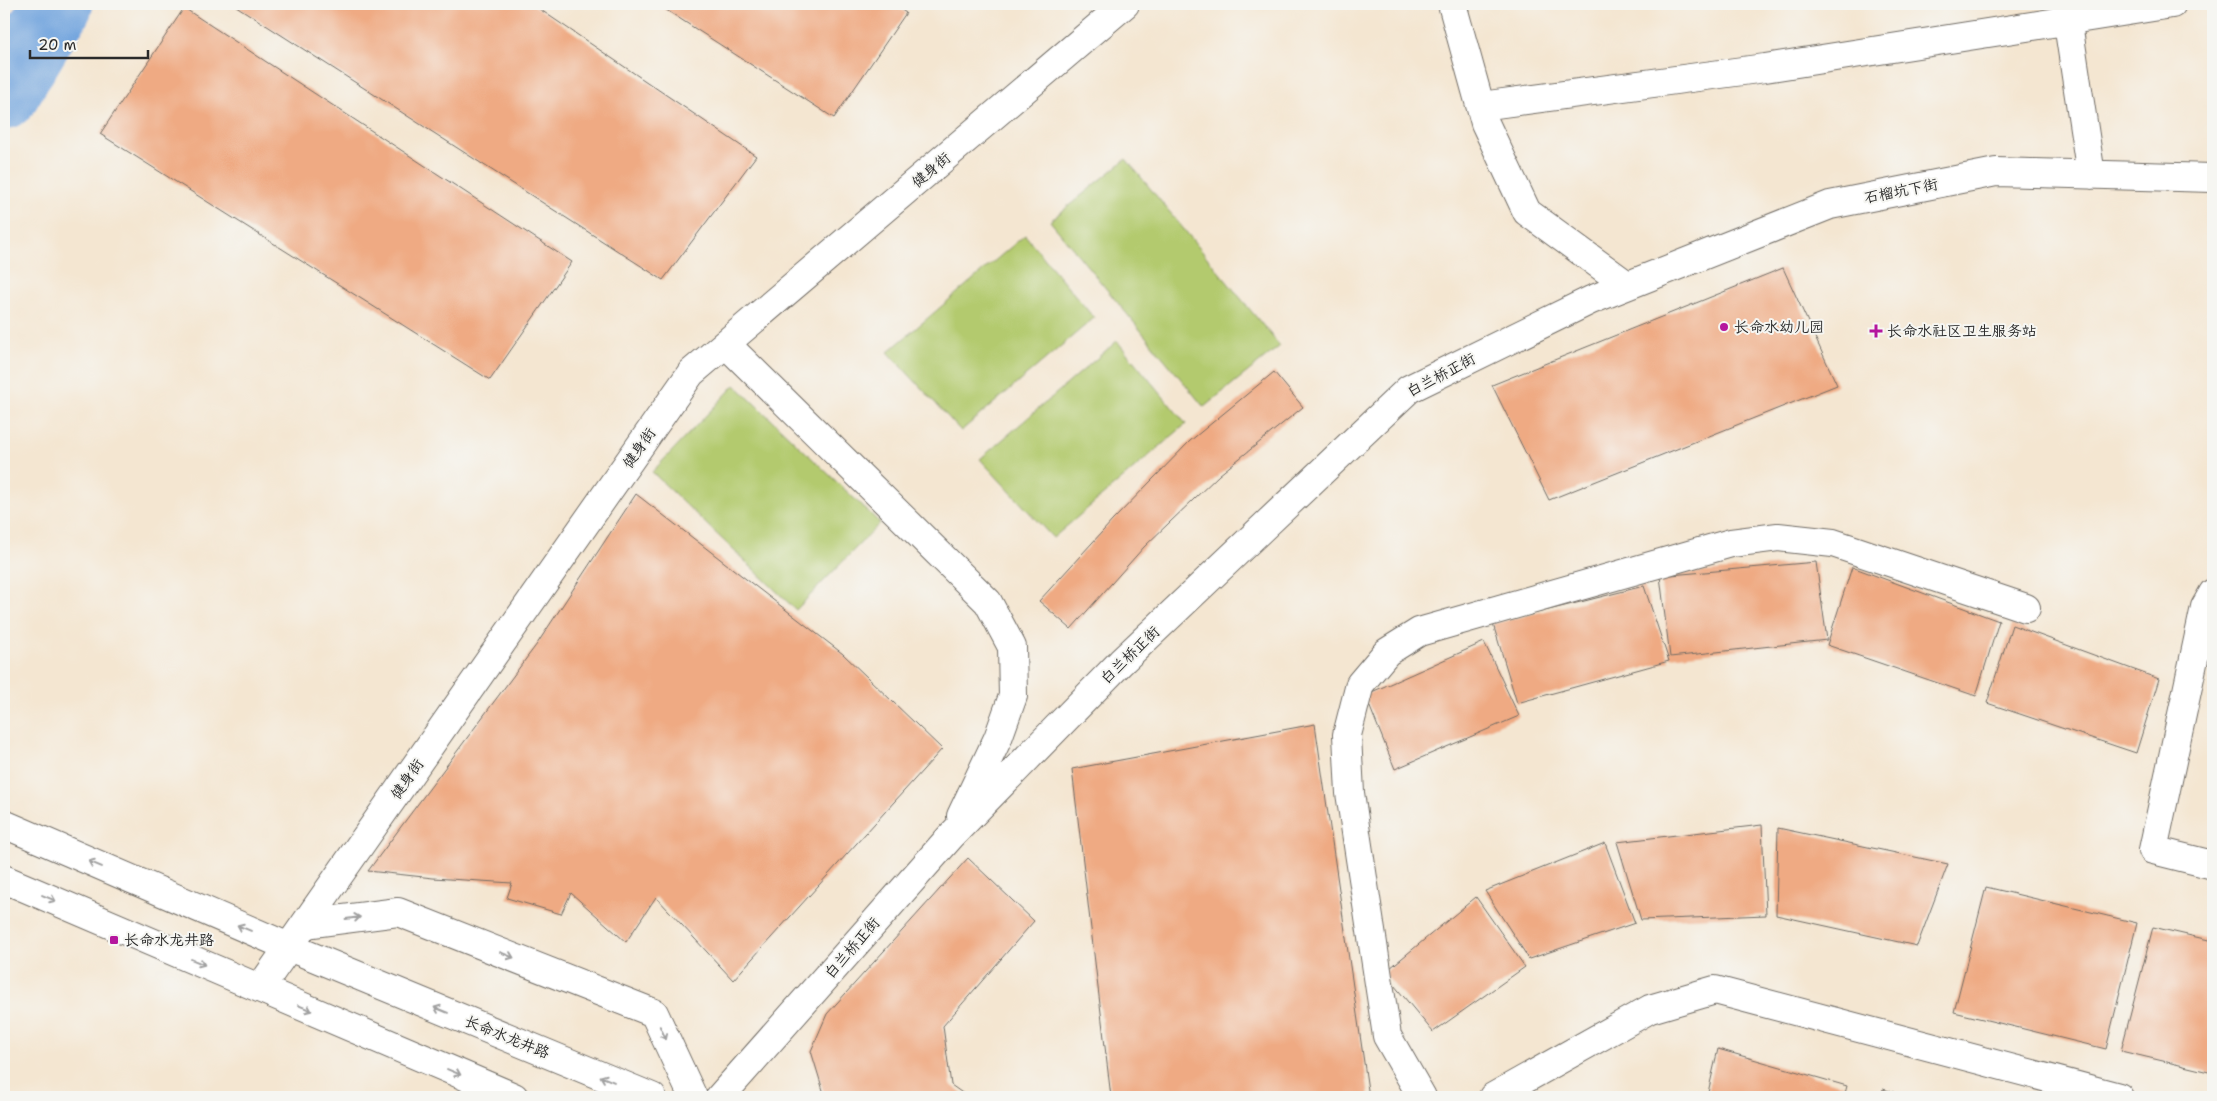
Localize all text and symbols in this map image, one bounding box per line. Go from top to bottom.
scale bar [30,28,148,60]
text: 20 m [38,35,77,55]
street label: 健身街 [907,148,955,192]
street label: 石榴坑下街 [1862,174,1940,208]
place label: 长命水幼儿园 [1734,317,1824,337]
marker: 长命水幼儿园 [1718,321,1730,333]
place label: 长命水社区卫生服务站 [1887,321,2037,341]
marker: 长命水社区卫生服务站 [1869,324,1883,338]
street label: 白兰桥正街 [1403,349,1479,401]
street label: 健身街 [618,424,660,472]
street label: 白兰桥正街 [1096,622,1164,688]
street label: 健身街 [386,755,428,803]
one-way arrow [88,858,103,868]
one-way arrow [41,894,56,904]
one-way arrow [345,913,361,923]
street label: 白兰桥正街 [820,913,884,983]
one-way arrow [237,923,252,933]
place label: 长命水龙井路 [124,930,214,950]
marker: 长命水龙井路 [108,934,120,946]
one-way arrow [499,951,515,960]
one-way arrow [190,958,205,967]
one-way arrow [297,1003,312,1013]
one-way arrow [434,1005,449,1014]
street label: 长命水龙井路 [462,1011,552,1063]
one-way arrow [659,1026,669,1041]
one-way arrow [446,1067,461,1077]
one-way arrow [600,1073,615,1083]

